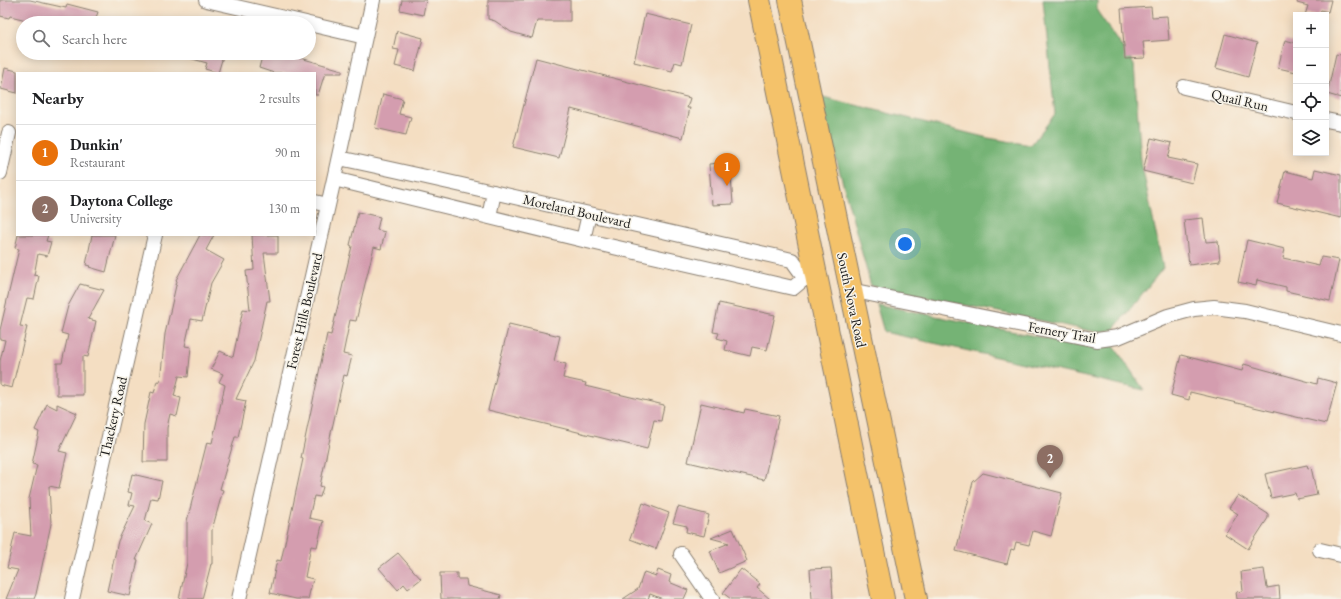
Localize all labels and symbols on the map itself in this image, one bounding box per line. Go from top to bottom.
street label: Quail Run [1210,85,1271,115]
pin: 1 [714,153,740,186]
street label: Moreland Boulevard [521,190,634,232]
your location [895,234,915,254]
street label: Forest Hills Boulevard [282,250,326,371]
street label: South Nova Road [833,251,871,350]
street label: Fernery Trail [1027,317,1098,347]
street label: Thackery Road [95,374,131,459]
pin: 2 [1037,445,1063,478]

